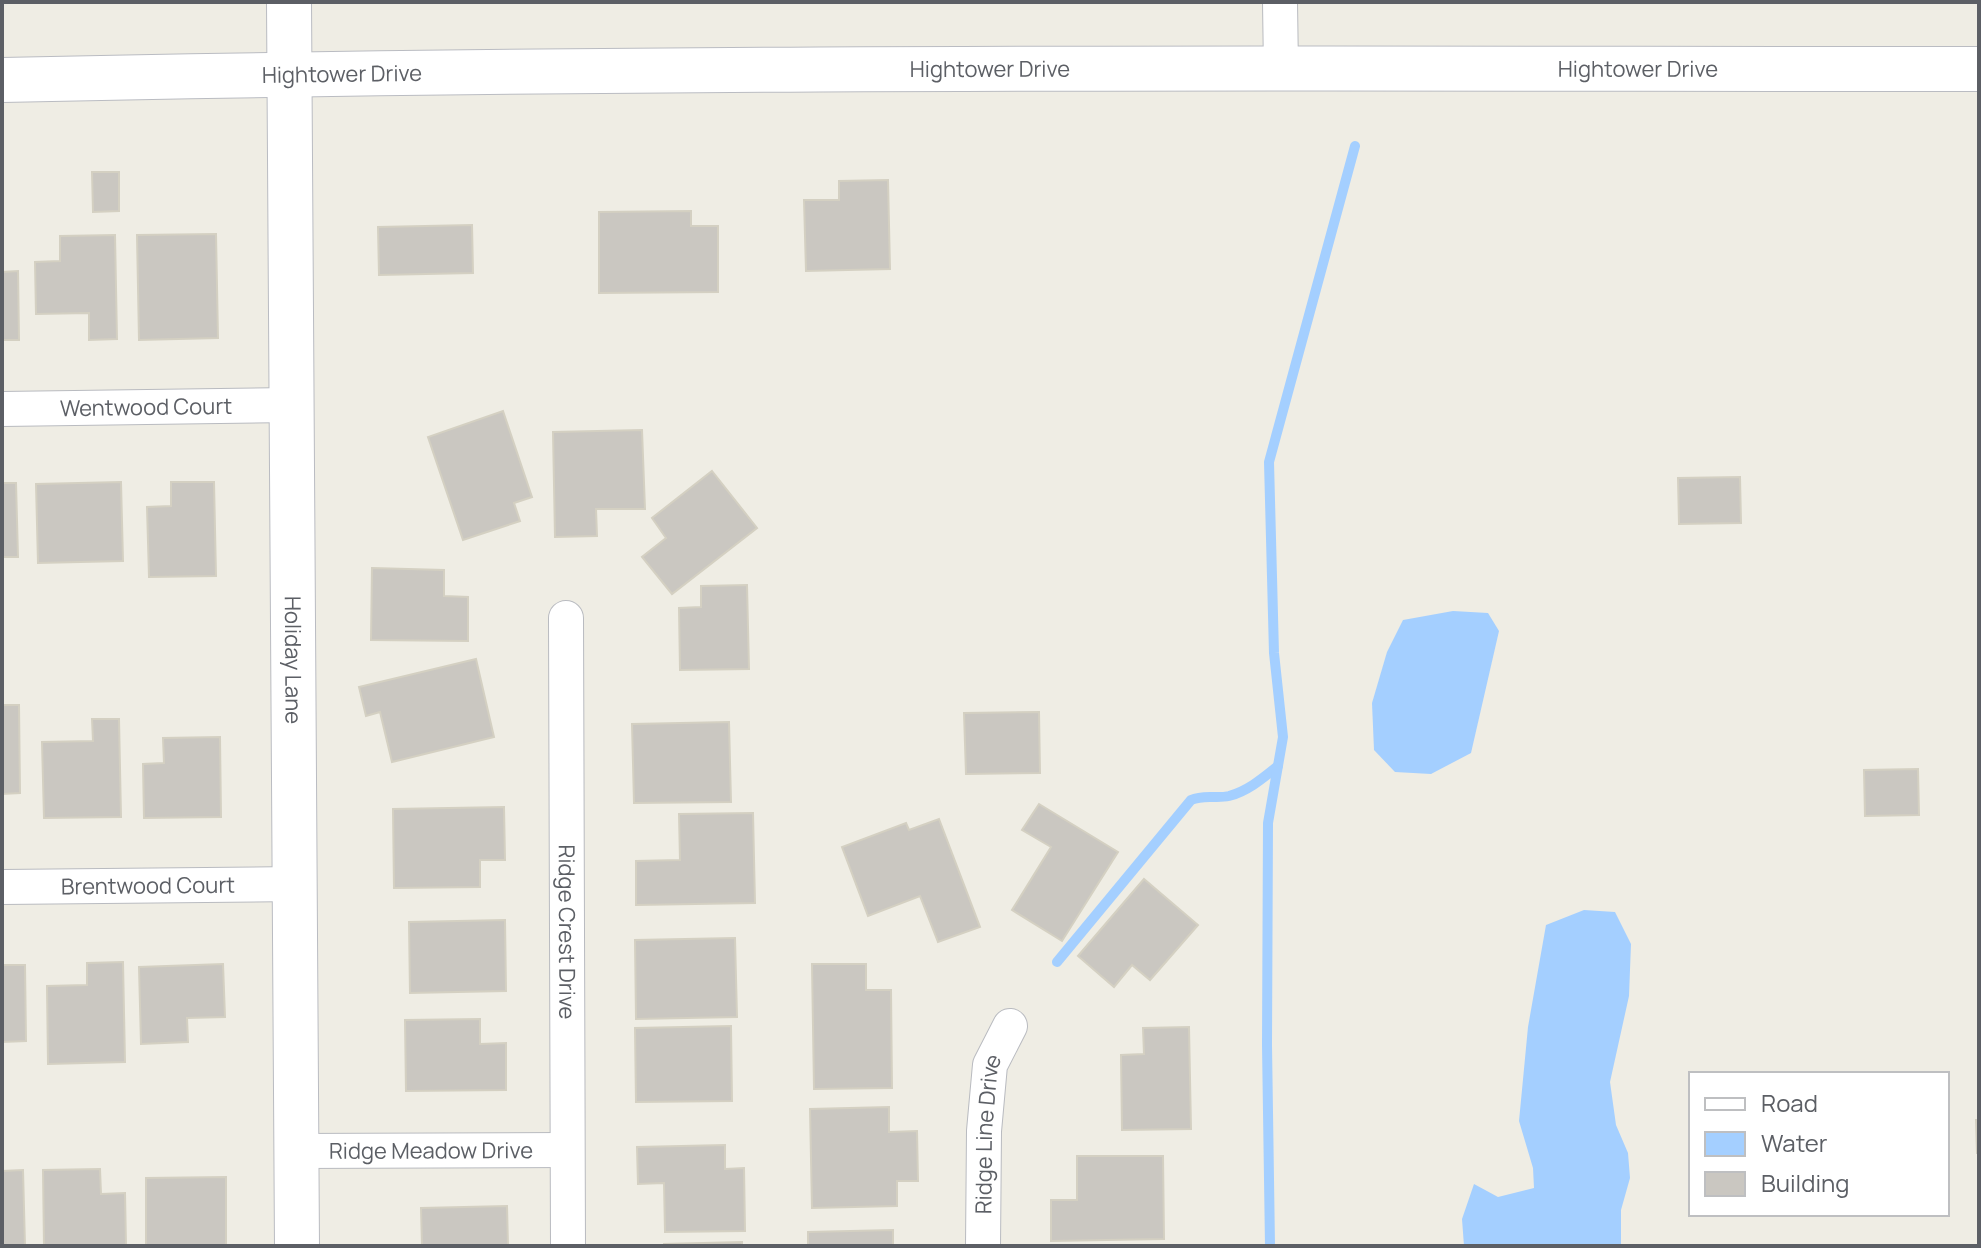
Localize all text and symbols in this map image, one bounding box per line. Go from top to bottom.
street label: Hightower Drive [910,54,1070,84]
street label: Hightower Drive [1558,54,1718,84]
street label: Hightower Drive [262,58,422,90]
street label: Wentwood Court [60,391,232,423]
street label: Holiday Lane [278,596,309,724]
street label: Ridge Crest Drive [552,844,582,1020]
street label: Brentwood Court [61,870,235,901]
street label: Ridge Line Drive [968,1048,1008,1214]
legend [1689,1072,1949,1216]
text: Road [1761,1086,1818,1119]
text: Water [1761,1126,1828,1159]
street label: Ridge Meadow Drive [329,1135,533,1166]
text: Building [1761,1166,1849,1199]

